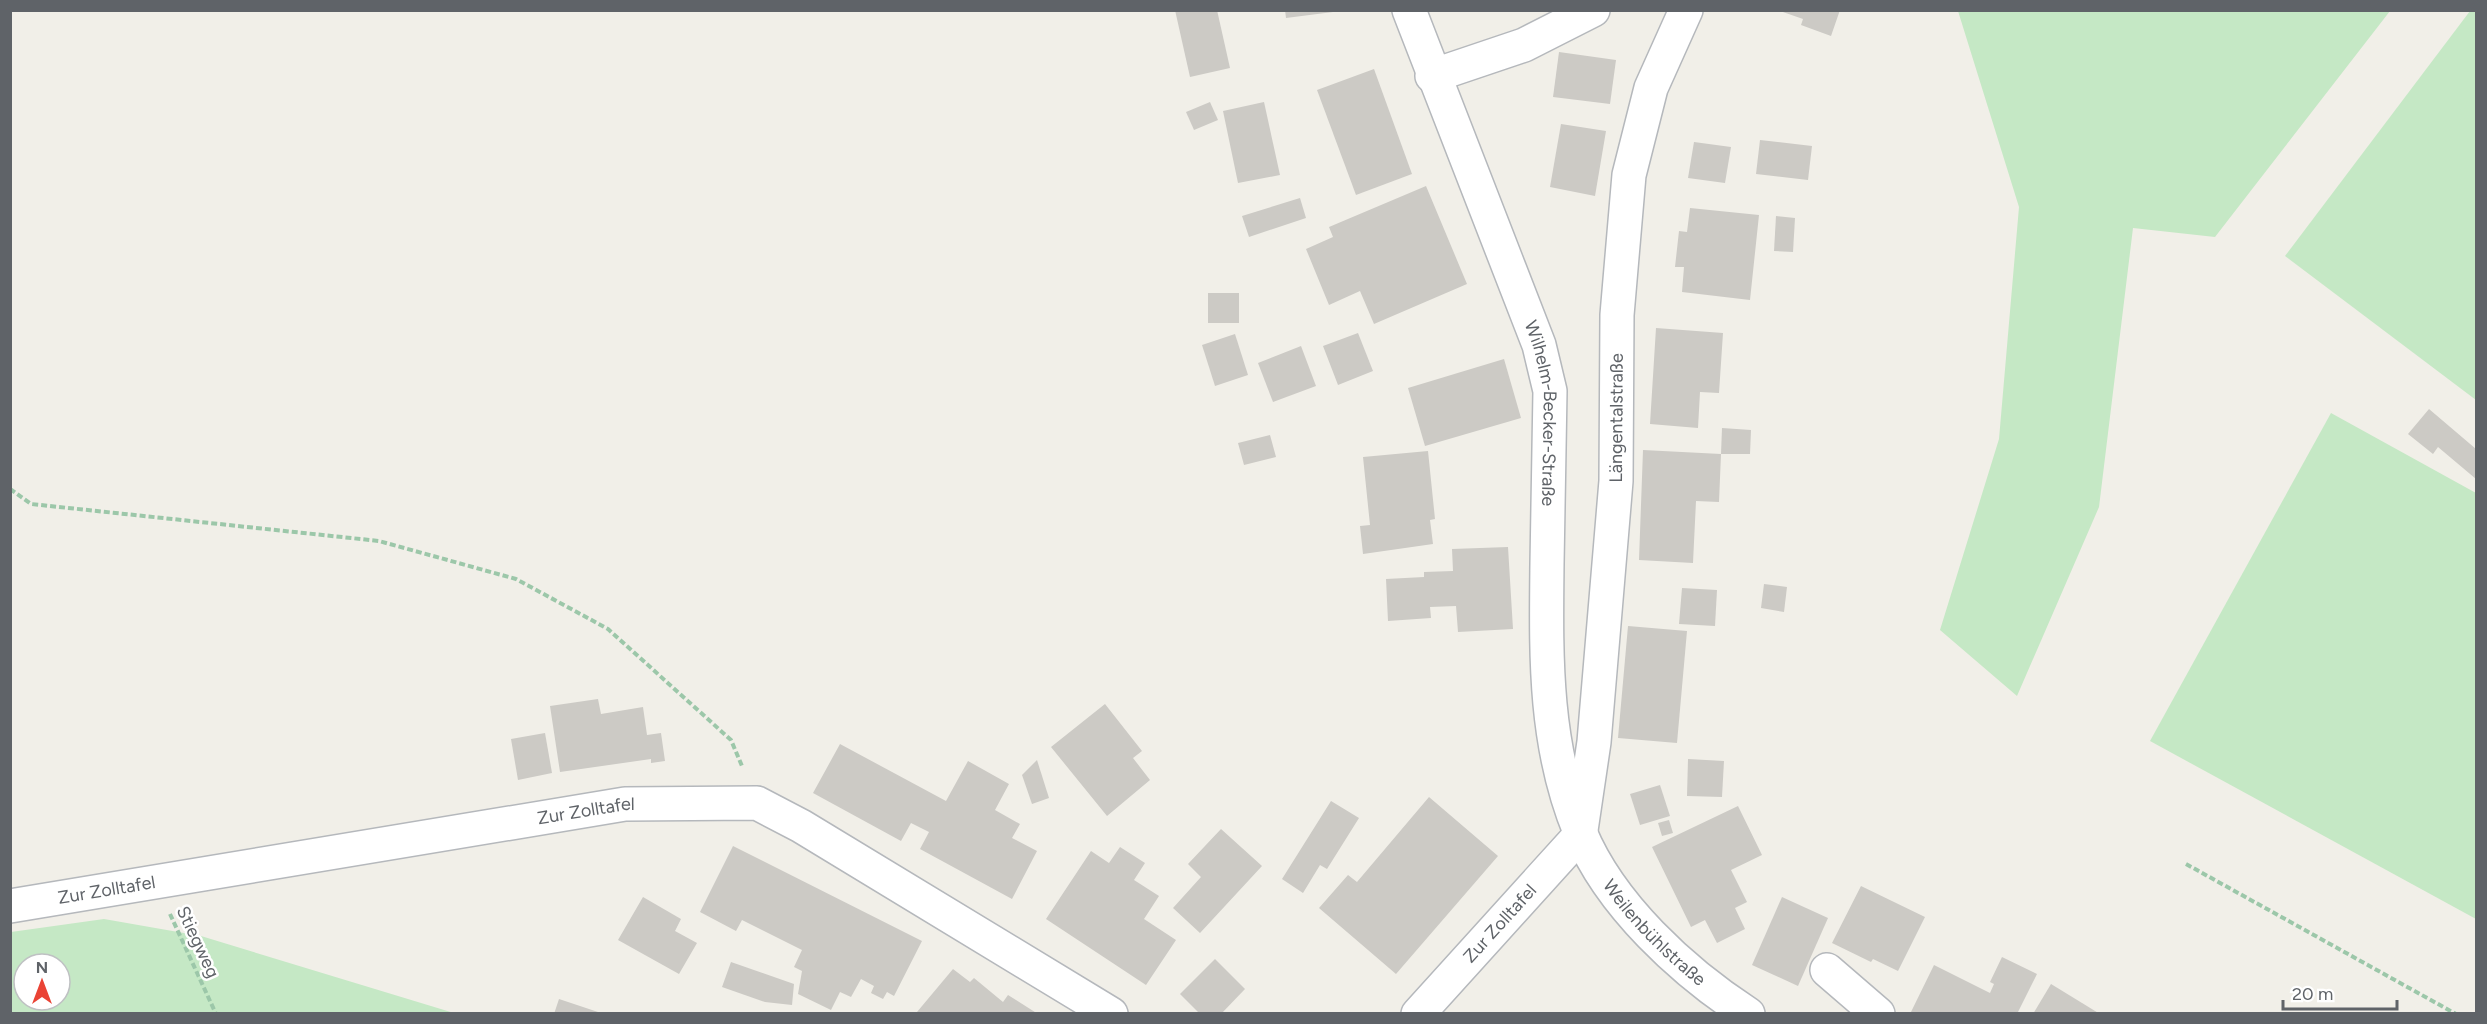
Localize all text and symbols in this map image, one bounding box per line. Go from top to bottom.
street label: Wilhelm-Becker-Straße [1520,317,1561,507]
street label: Längentalstraße [1605,353,1628,483]
street label: Zur Zolltafel [536,793,635,829]
street label: Zur Zolltafel [56,871,157,909]
street label: Weilenbühlstraße [1598,875,1710,991]
street label: Zur Zolltafel [1459,880,1541,967]
street label: Stiegweg [172,903,224,981]
north arrow [12,952,72,1012]
text: N [36,958,48,977]
scale bar [2283,973,2397,1011]
text: 20 m [2292,983,2333,1005]

